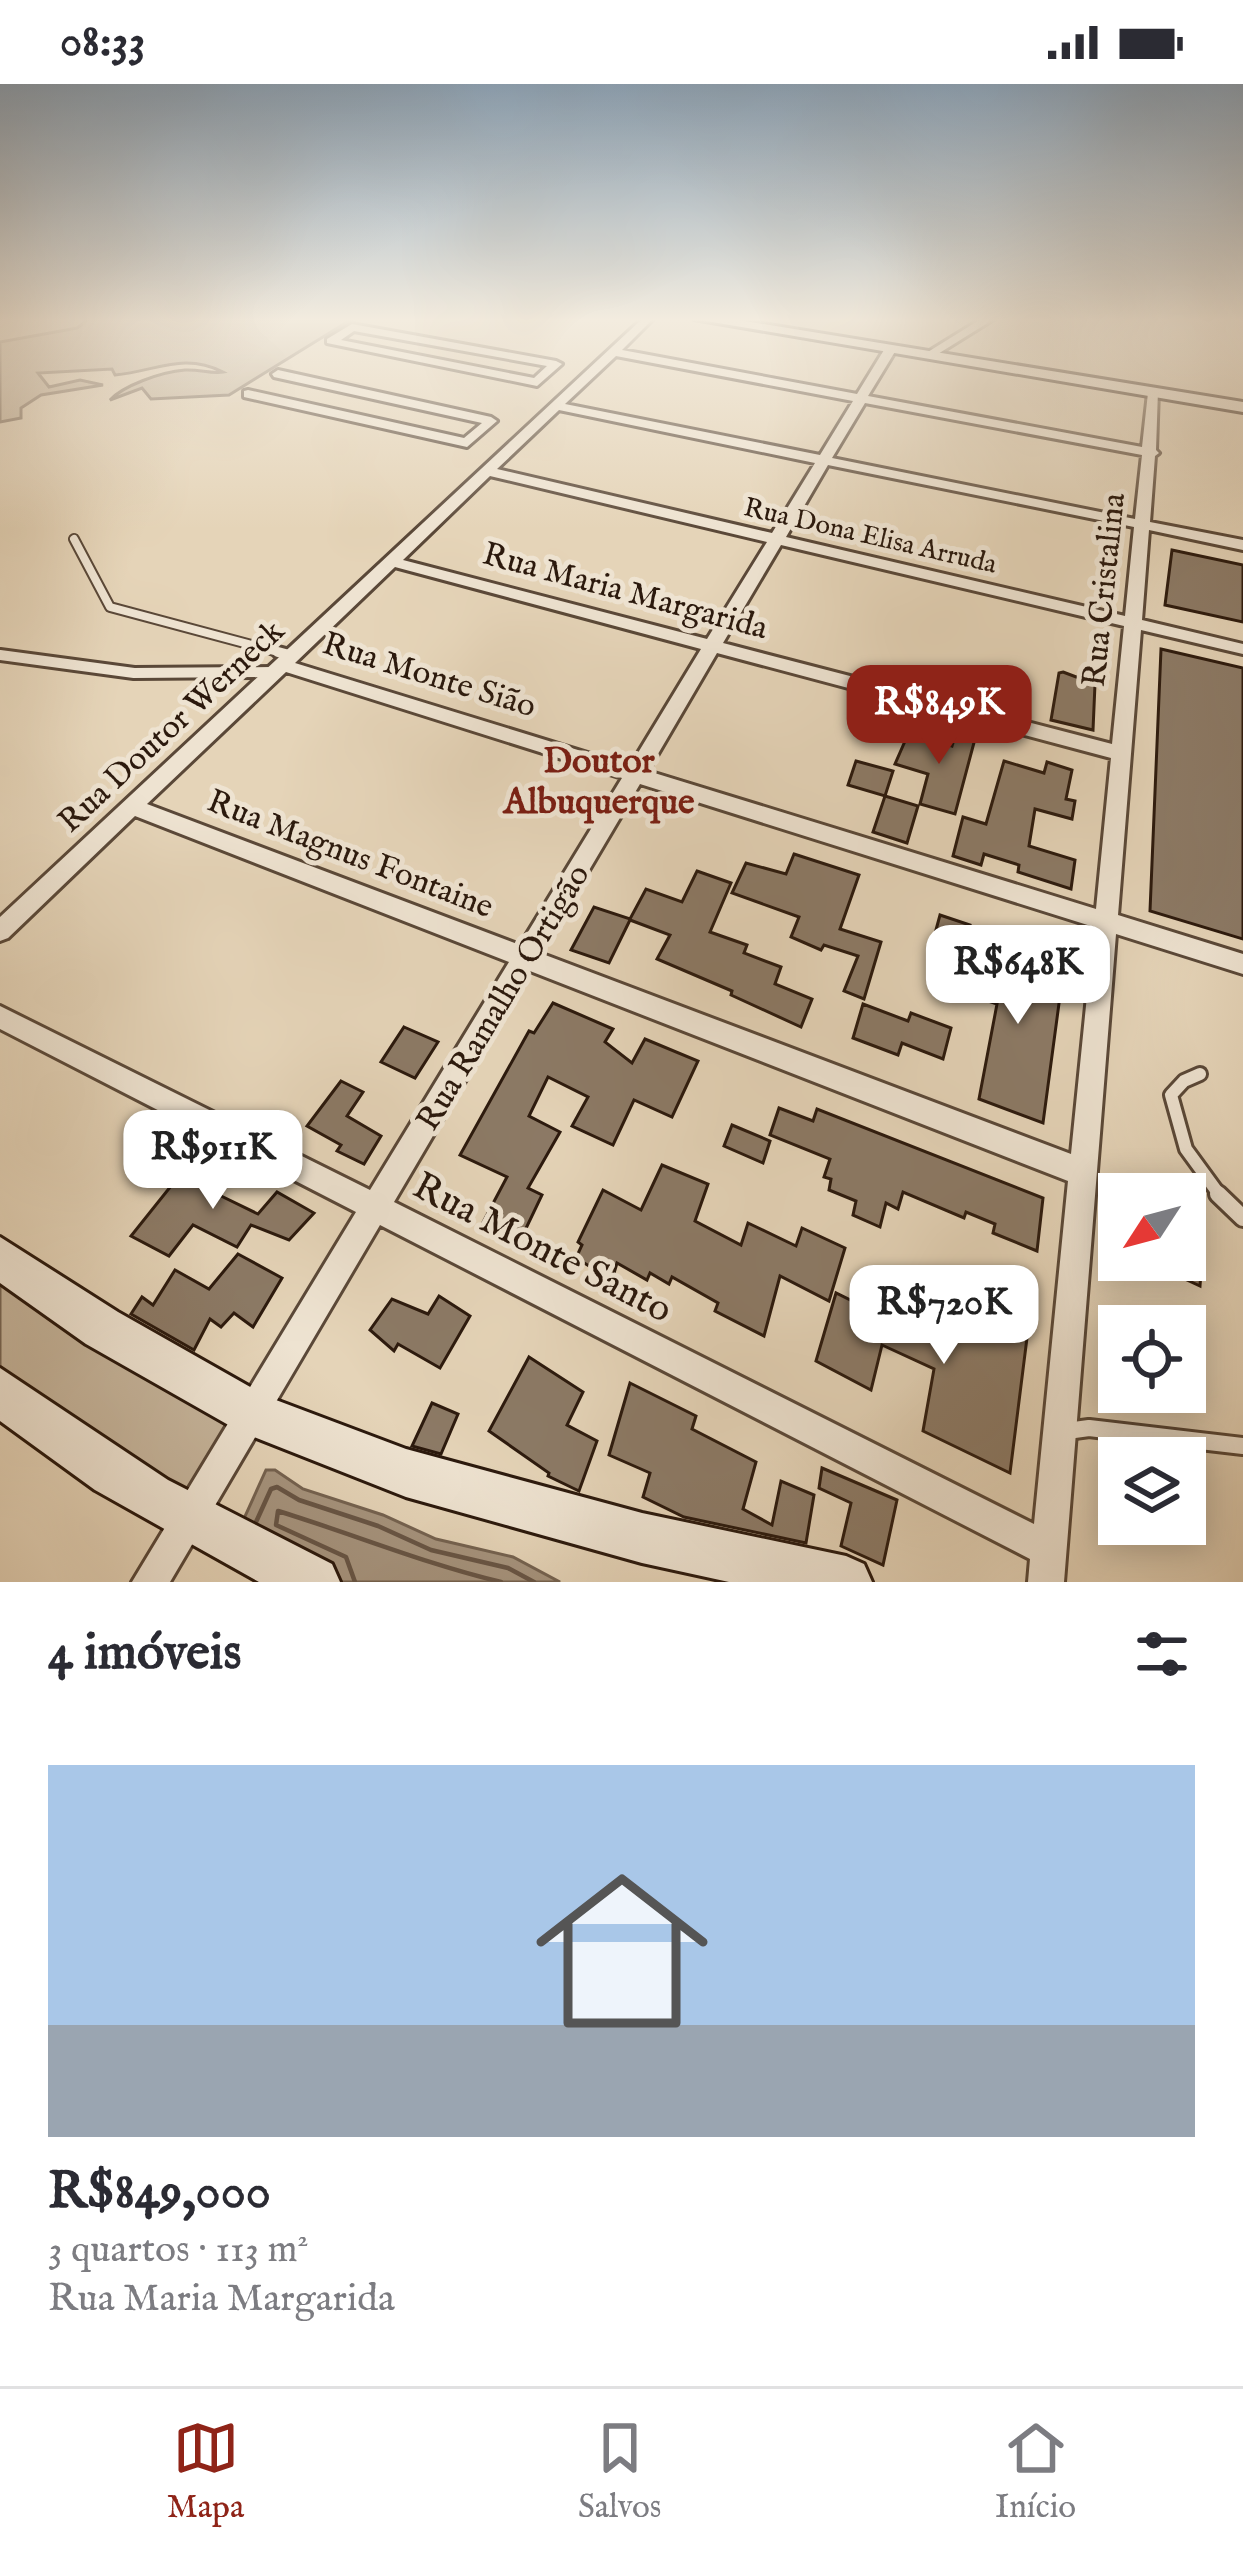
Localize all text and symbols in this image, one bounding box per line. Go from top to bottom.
text: 08:33 [60,14,145,71]
street label: Rua Cristalina [1074,490,1136,689]
street label: Rua Dona Elisa Arruda [740,491,1000,583]
street label: Rua Maria Margarida [478,534,773,650]
street label: Rua Doutor Werneck [50,611,294,843]
street label: Rua Monte Sião [317,624,541,728]
pin: R$849K [841,665,1037,767]
text: R$849K [874,679,1004,728]
district label: Doutor Albuquerque [501,739,695,826]
street label: Rua Magnus Fontaine [201,781,499,929]
street label: Rua Ramalho Ortigão [408,857,600,1139]
pin: R$648K [920,925,1116,1027]
text: R$648K [953,939,1083,988]
pin: R$911K [115,1110,311,1212]
text: R$911K [150,1124,276,1173]
street label: Rua Monte Santo [404,1163,680,1335]
north arrow [1098,1173,1206,1281]
map controls [1098,1173,1206,1545]
pin: R$720K [846,1265,1042,1367]
text: R$720K [877,1279,1011,1328]
button: locate [1098,1305,1206,1413]
button: layers [1098,1437,1206,1545]
icon: filters [1129,1621,1195,1687]
text: 4 imóveis [48,1622,241,1687]
icon: home [514,1843,730,2059]
text: R$849,000 [48,2161,271,2226]
text: 3 quartos · 113 m² [48,2226,309,2275]
text: Rua Maria Margarida [48,2275,395,2324]
tab: Mapa [167,2415,244,2529]
tab: Salvos [578,2415,661,2529]
tab: Início [995,2415,1076,2529]

